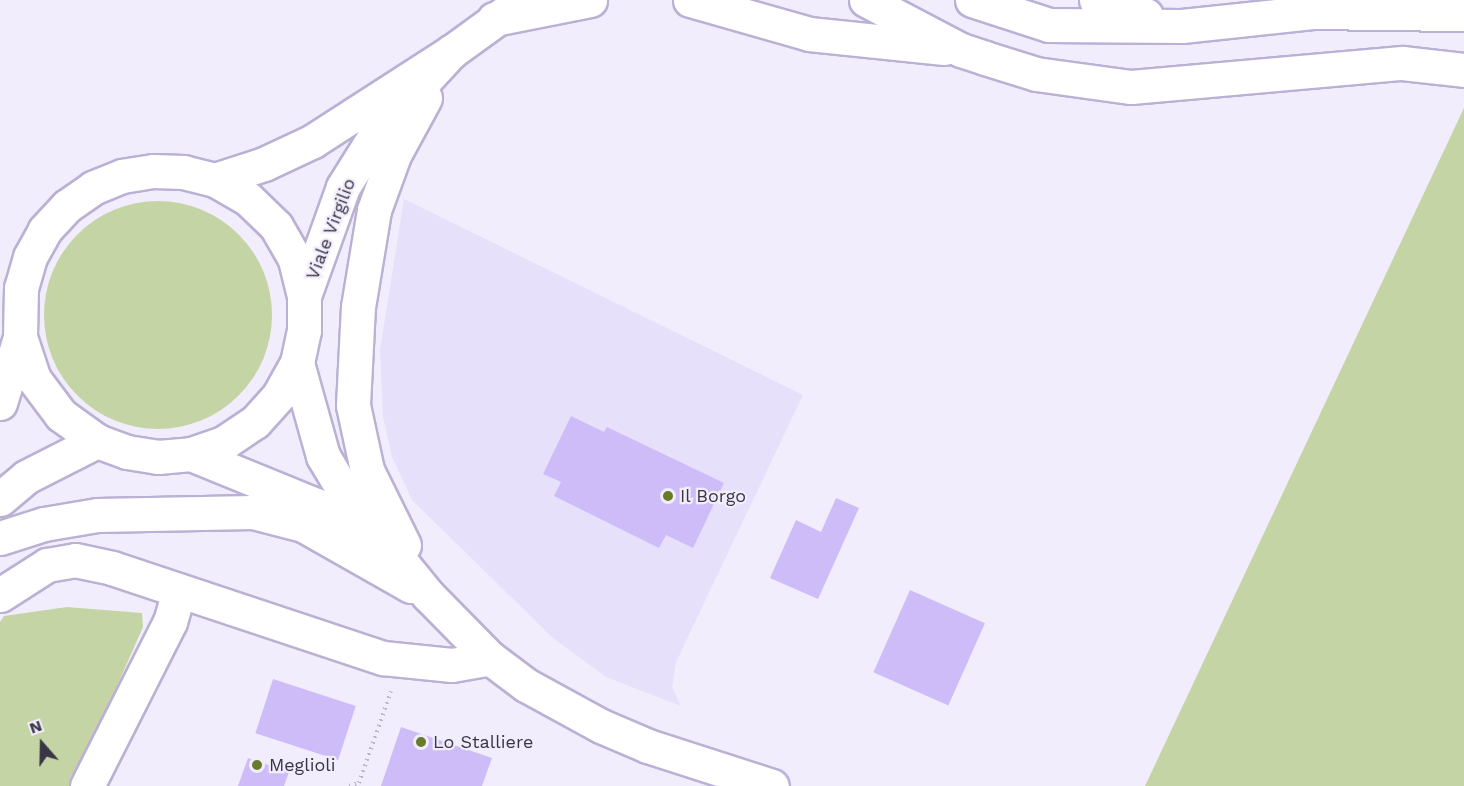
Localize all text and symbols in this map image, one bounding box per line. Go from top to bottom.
street label: Viale Virgilio [302,175,360,283]
place label: Il Borgo [680,485,747,507]
marker: Il Borgo [661,489,675,503]
north arrow [12,714,72,774]
text: N [27,716,44,738]
place label: Lo Stalliere [433,731,533,753]
marker: Lo Stalliere [414,735,428,749]
place label: Meglioli [269,754,336,776]
marker: Meglioli [250,758,264,772]

